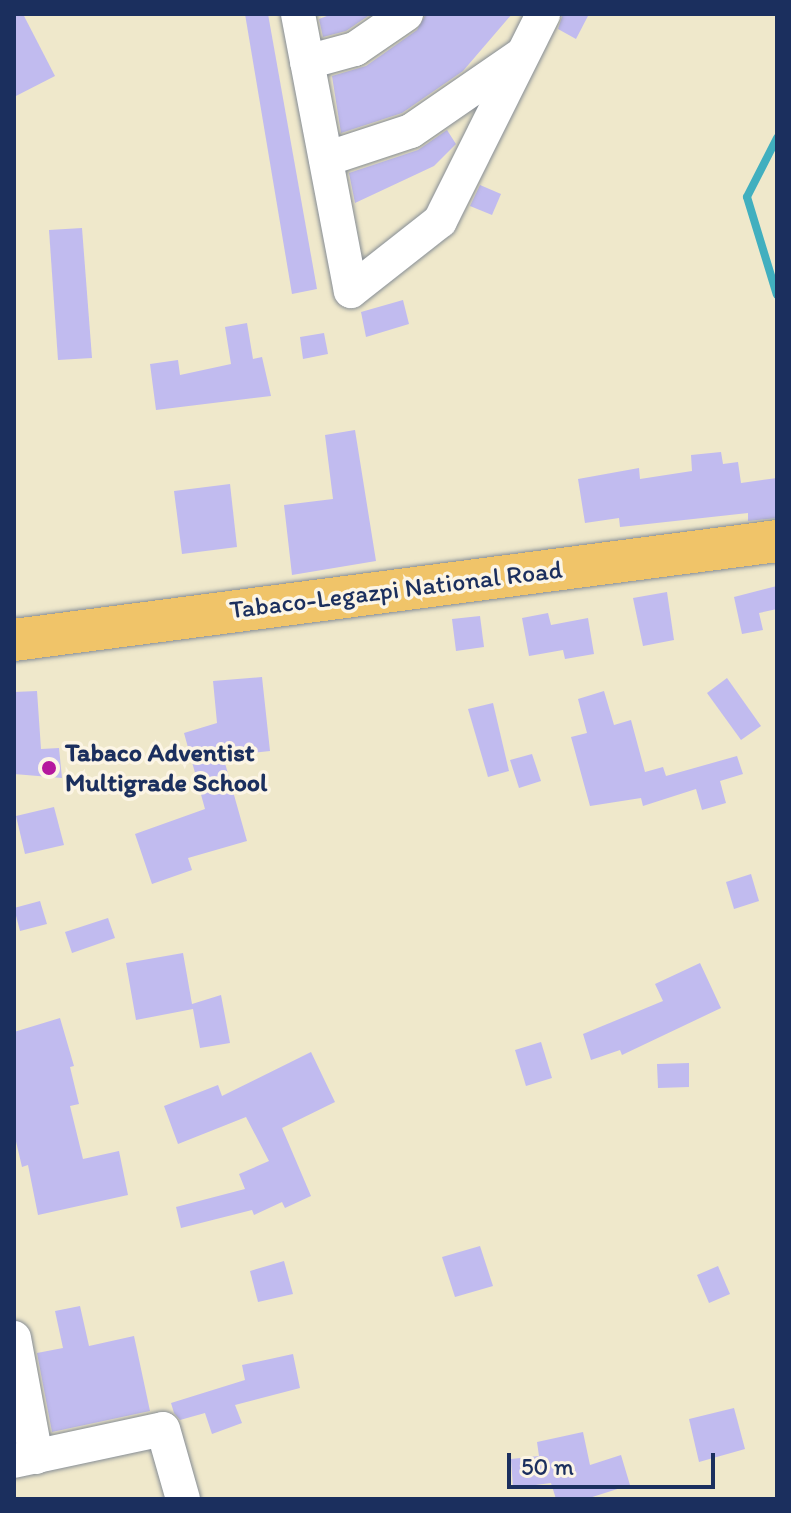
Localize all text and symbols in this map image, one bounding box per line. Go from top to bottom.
street label: Tabaco-Legazpi National Road [229,554,563,626]
place label: Tabaco Adventist Multigrade School [65,737,267,798]
marker: Tabaco Adventist Multigrade School [40,759,58,777]
scale bar [511,1437,719,1487]
text: 50 m [521,1452,574,1481]

